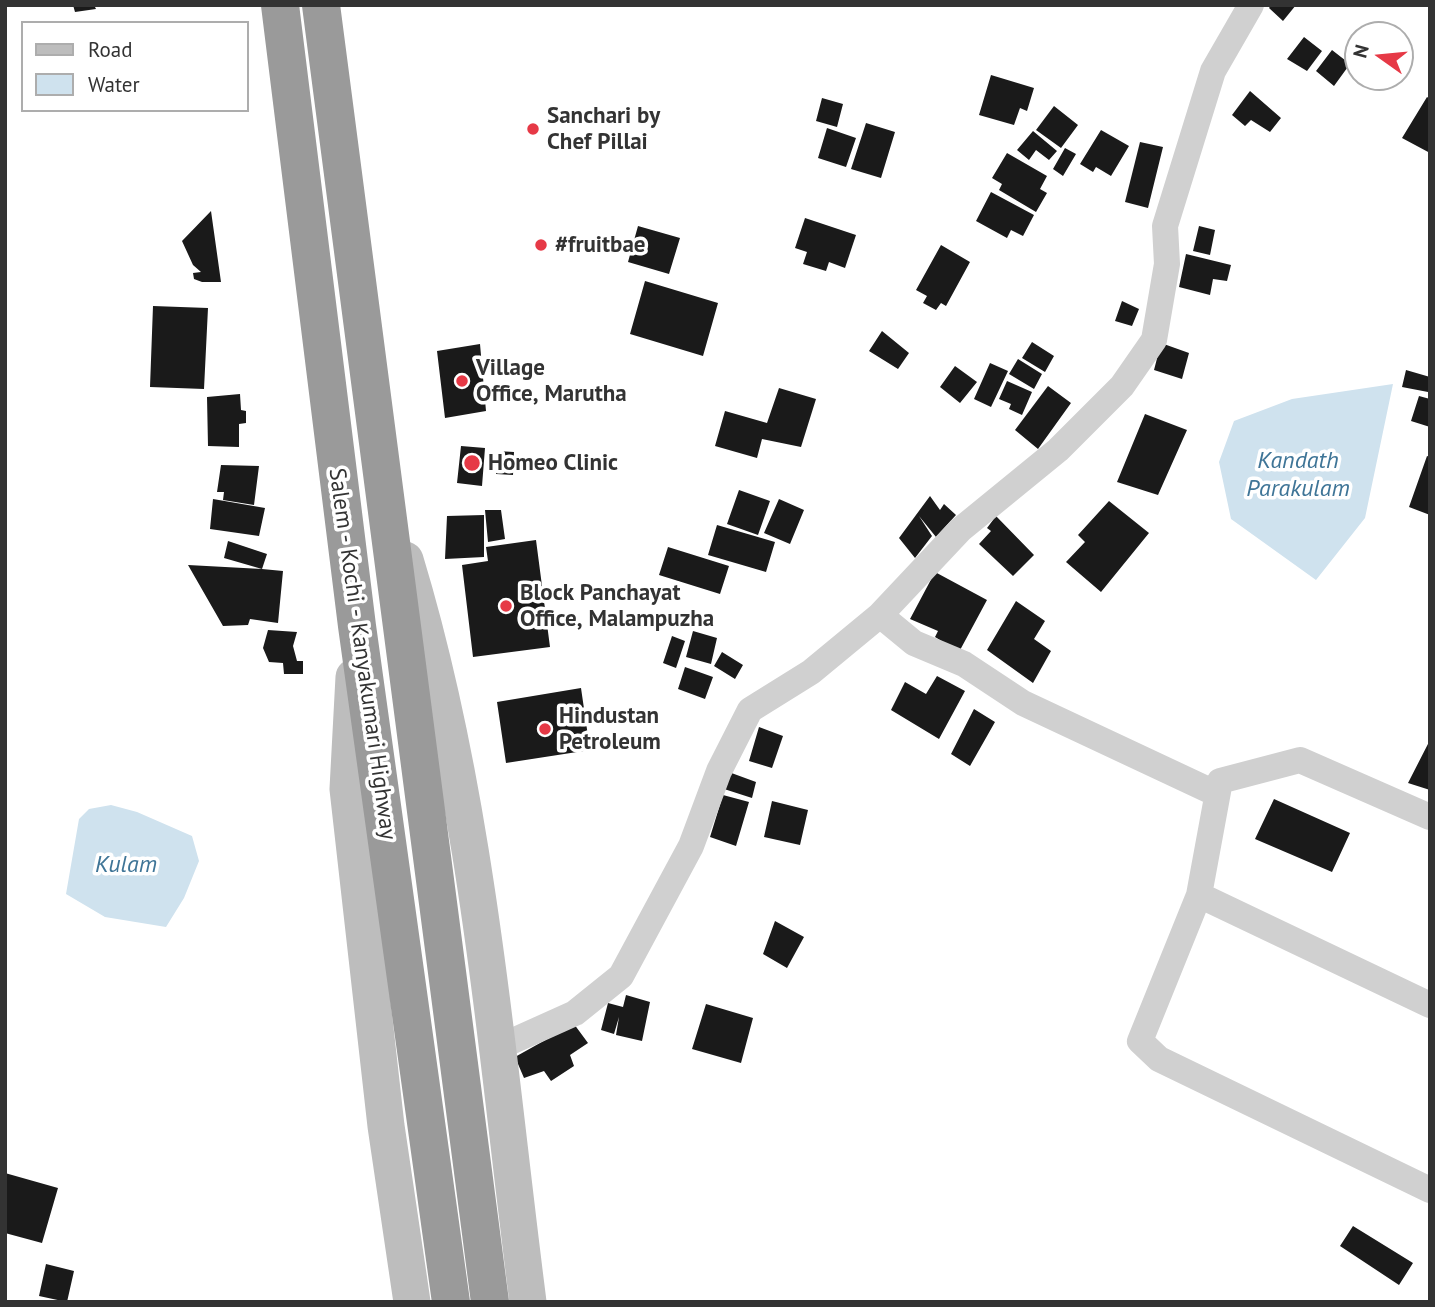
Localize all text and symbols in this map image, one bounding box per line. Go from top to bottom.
legend [21,21,248,112]
north arrow [1344,21,1414,91]
text: Road [88,36,132,63]
text: N [1347,42,1374,60]
text: Water [88,71,140,98]
place label: Sanchari by Chef Pillai [547,102,660,156]
marker: Sanchari by Chef Pillai [525,121,541,137]
place label: #fruitbae [555,231,646,259]
marker: #fruitbae [533,237,549,253]
place label: Village Office, Marutha [476,354,627,408]
marker: Village Office, Marutha [454,373,470,389]
water label: Kandath Parakulam [1246,447,1350,503]
place label: Homeo Clinic [488,449,618,477]
marker: Homeo Clinic [462,453,482,473]
street label: Salem - Kochi - Kanyakumari Highway [322,466,402,842]
place label: Block Panchayat Office, Malampuzha [520,579,714,633]
marker: Block Panchayat Office, Malampuzha [498,598,514,614]
place label: Hindustan Petroleum [559,702,661,756]
marker: Hindustan Petroleum [537,721,553,737]
water label: Kulam [95,851,157,879]

